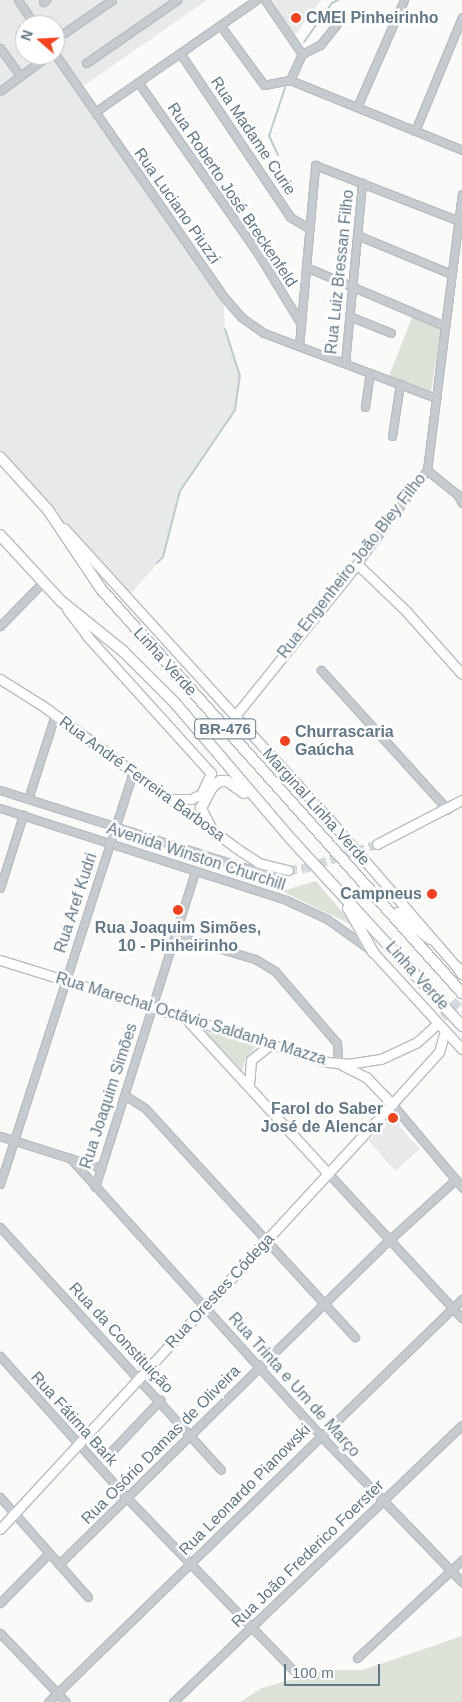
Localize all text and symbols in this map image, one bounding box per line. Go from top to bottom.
place label: CMEI Pinheirinho [306,8,438,28]
marker: CMEI Pinheirinho [290,12,302,24]
north arrow [15,15,65,65]
text: N [18,28,36,43]
street label: Rua Madame Curie [206,73,300,199]
street label: Rua Roberto José Breckenfeld [163,99,301,291]
street label: Rua Luciano Piuzzi [130,144,224,268]
street label: Rua Luiz Bressan Filho [322,189,358,355]
street label: Rua Engenheiro João Bley Filho [274,470,430,662]
street label: Linha Verde [129,624,201,700]
street label: Rua André Ferreira Barbosa [55,712,229,846]
road number: BR-476 [194,716,256,742]
place label: Churrascaria Gaúcha [295,722,394,760]
marker: Churrascaria Gaúcha [279,735,291,747]
street label: Marginal Linha Verde [258,744,374,870]
street label: Avenida Winston Churchill [104,819,288,895]
street label: Rua Aref Kudri [51,850,101,956]
place label: Campneus [340,884,422,904]
marker: Campneus [426,888,438,900]
marker: Rua Joaquim Simões, 10 - Pinheirinho [172,904,184,916]
place label: Rua Joaquim Simões, 10 - Pinheirinho [95,918,261,956]
street label: Linha Verde [381,938,453,1014]
street label: Rua Marechal Octávio Saldanha Mazza [53,969,329,1069]
street label: Rua Joaquim Simões [76,1021,142,1171]
place label: Farol do Saber José de Alencar [260,1099,383,1137]
marker: Farol do Saber José de Alencar [387,1112,399,1124]
street label: Rua Orestes Códega [162,1229,278,1353]
street label: Rua da Constituição [65,1279,177,1397]
street label: Rua Trinta e Um de Março [224,1309,364,1461]
street label: Rua Osório Damas de Oliveira [78,1362,244,1528]
street label: Rua Fátima Bark [27,1368,121,1470]
street label: Rua Leonardo Pianowski [175,1420,315,1560]
street label: Rua João Frederico Foerster [228,1476,388,1632]
scale bar [287,1654,383,1686]
text: 100 m [292,1664,334,1681]

